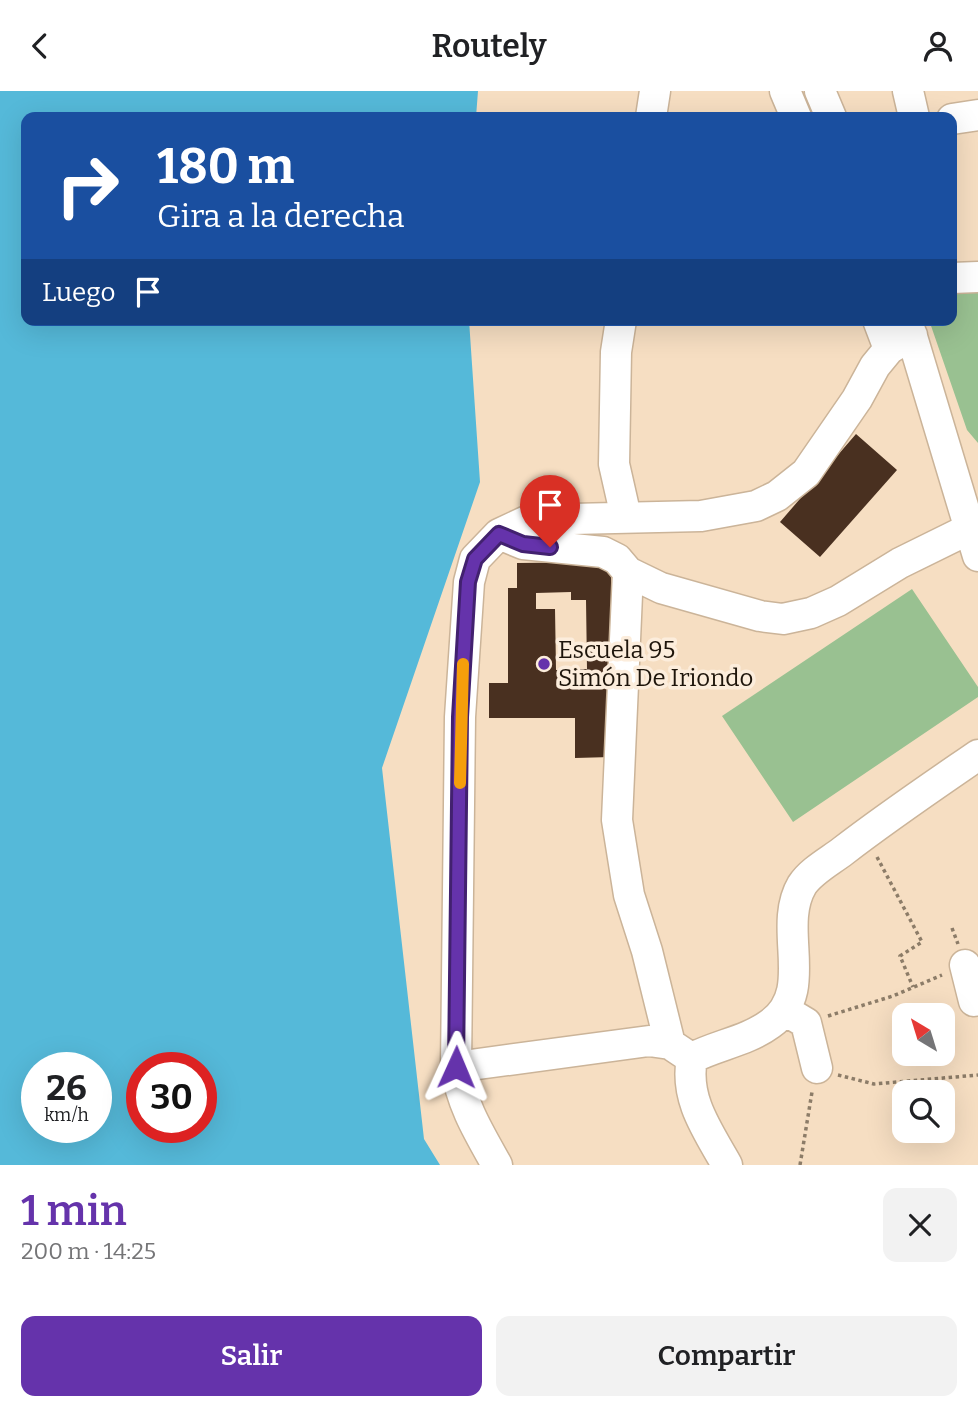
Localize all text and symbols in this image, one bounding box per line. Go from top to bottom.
icon: back [21,27,59,65]
text: Routely [431,27,547,65]
icon: person [919,27,957,65]
text: 180 m [157,137,294,196]
icon: right [42,140,133,231]
text: Gira a la derecha [157,197,404,235]
icon: arrive [129,273,167,311]
text: Luego [42,277,115,308]
pin [520,475,580,547]
icon: arrive [531,486,569,524]
place label: Escuela 95 Simón De Iriondo [558,636,753,692]
marker: Escuela 95 Simón De Iriondo [536,656,552,672]
north arrow [892,1003,956,1066]
map controls [892,1003,955,1143]
position arrow [419,1030,493,1104]
speed limit sign: 30 [126,1052,217,1143]
text: 26 [46,1067,87,1109]
button: search [892,1080,955,1143]
text: km/h [44,1104,89,1126]
text: 1 min [21,1186,127,1236]
button: close [883,1188,957,1262]
text: 200 m · 14:25 [21,1237,156,1265]
button: Salir [21,1316,482,1396]
button: Compartir [496,1316,957,1396]

